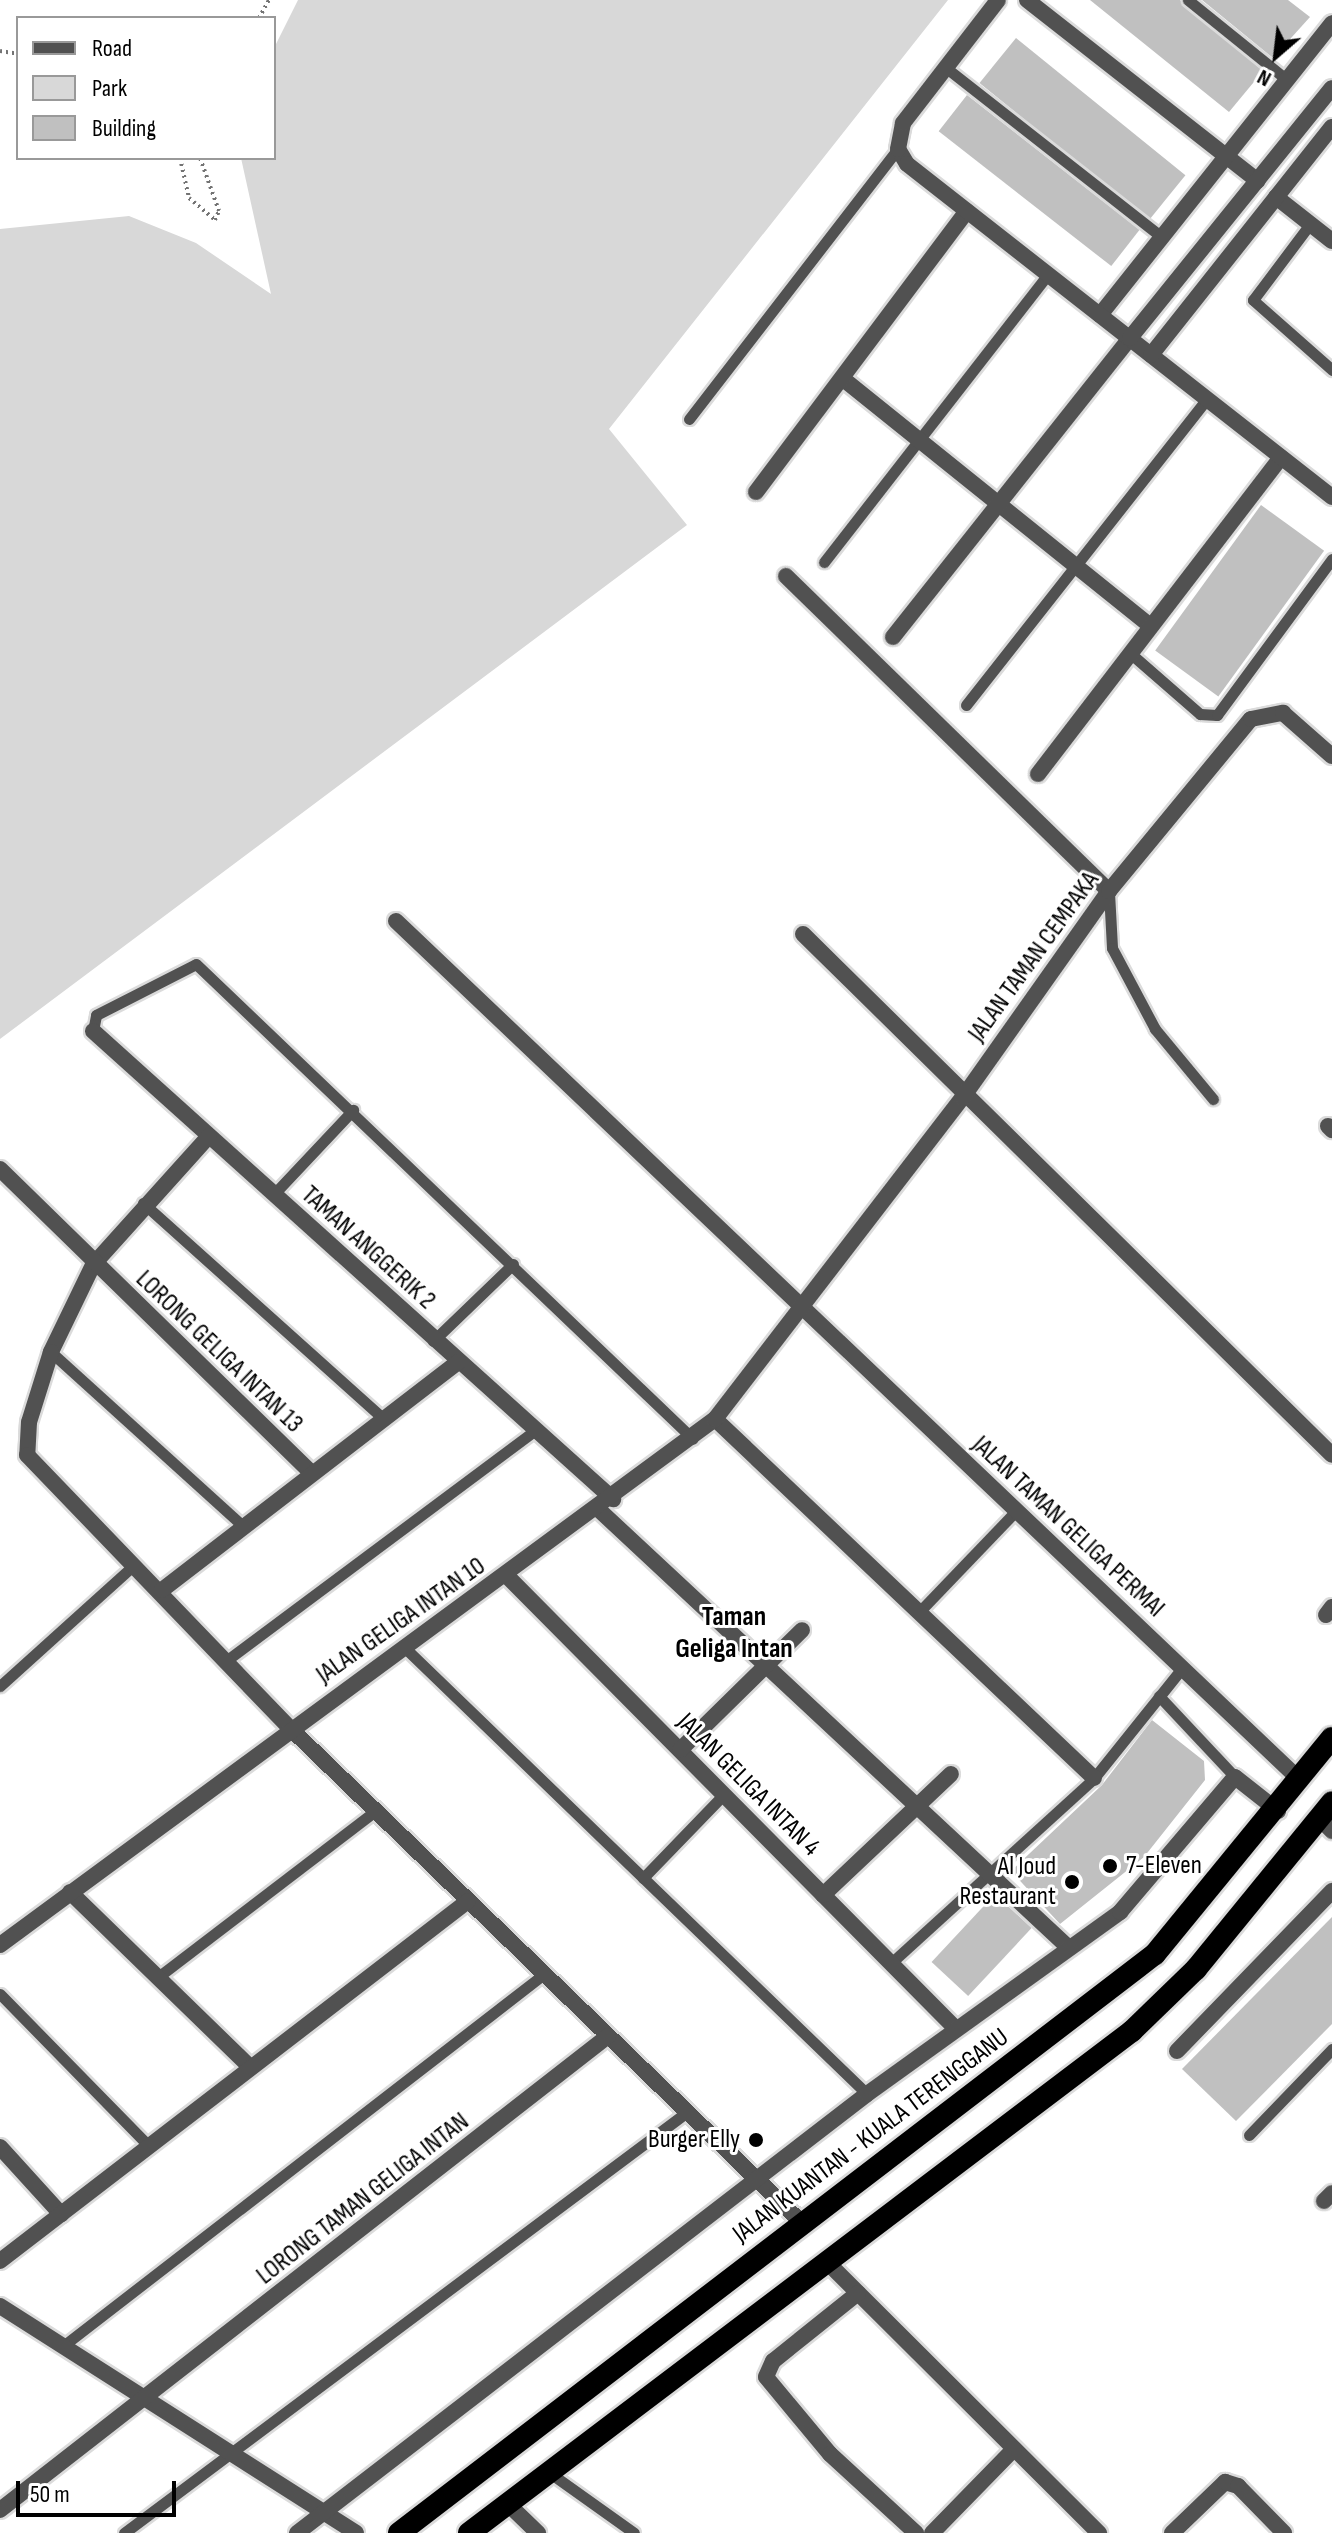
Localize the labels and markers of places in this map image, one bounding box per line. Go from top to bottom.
place label: 7-Eleven [1126,1850,1202,1882]
place label: Al Joud Restaurant [960,1851,1056,1912]
marker: 7-Eleven [1101,1857,1119,1875]
marker: Al Joud Restaurant [1063,1873,1081,1891]
place label: Burger Elly [648,2124,740,2156]
marker: Burger Elly [747,2131,765,2149]

